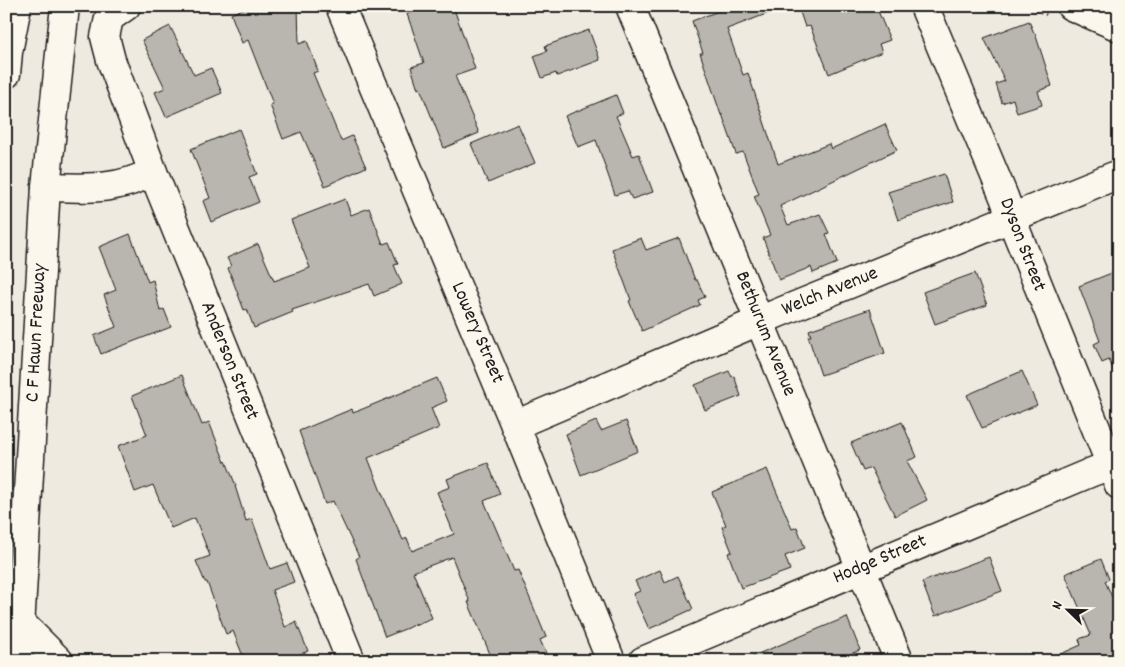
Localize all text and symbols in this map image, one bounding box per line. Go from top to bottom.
street label: Dyson Street [991,194,1053,296]
street label: Welch Avenue [778,260,882,324]
street label: C F Hawn Freeway [19,262,55,403]
street label: Bethurum Avenue [727,267,803,401]
street label: Lowery Street [443,278,511,388]
street label: Anderson Street [193,298,265,424]
street label: Hodge Street [829,528,931,592]
north arrow [1042,584,1092,634]
text: N [1047,599,1068,613]

